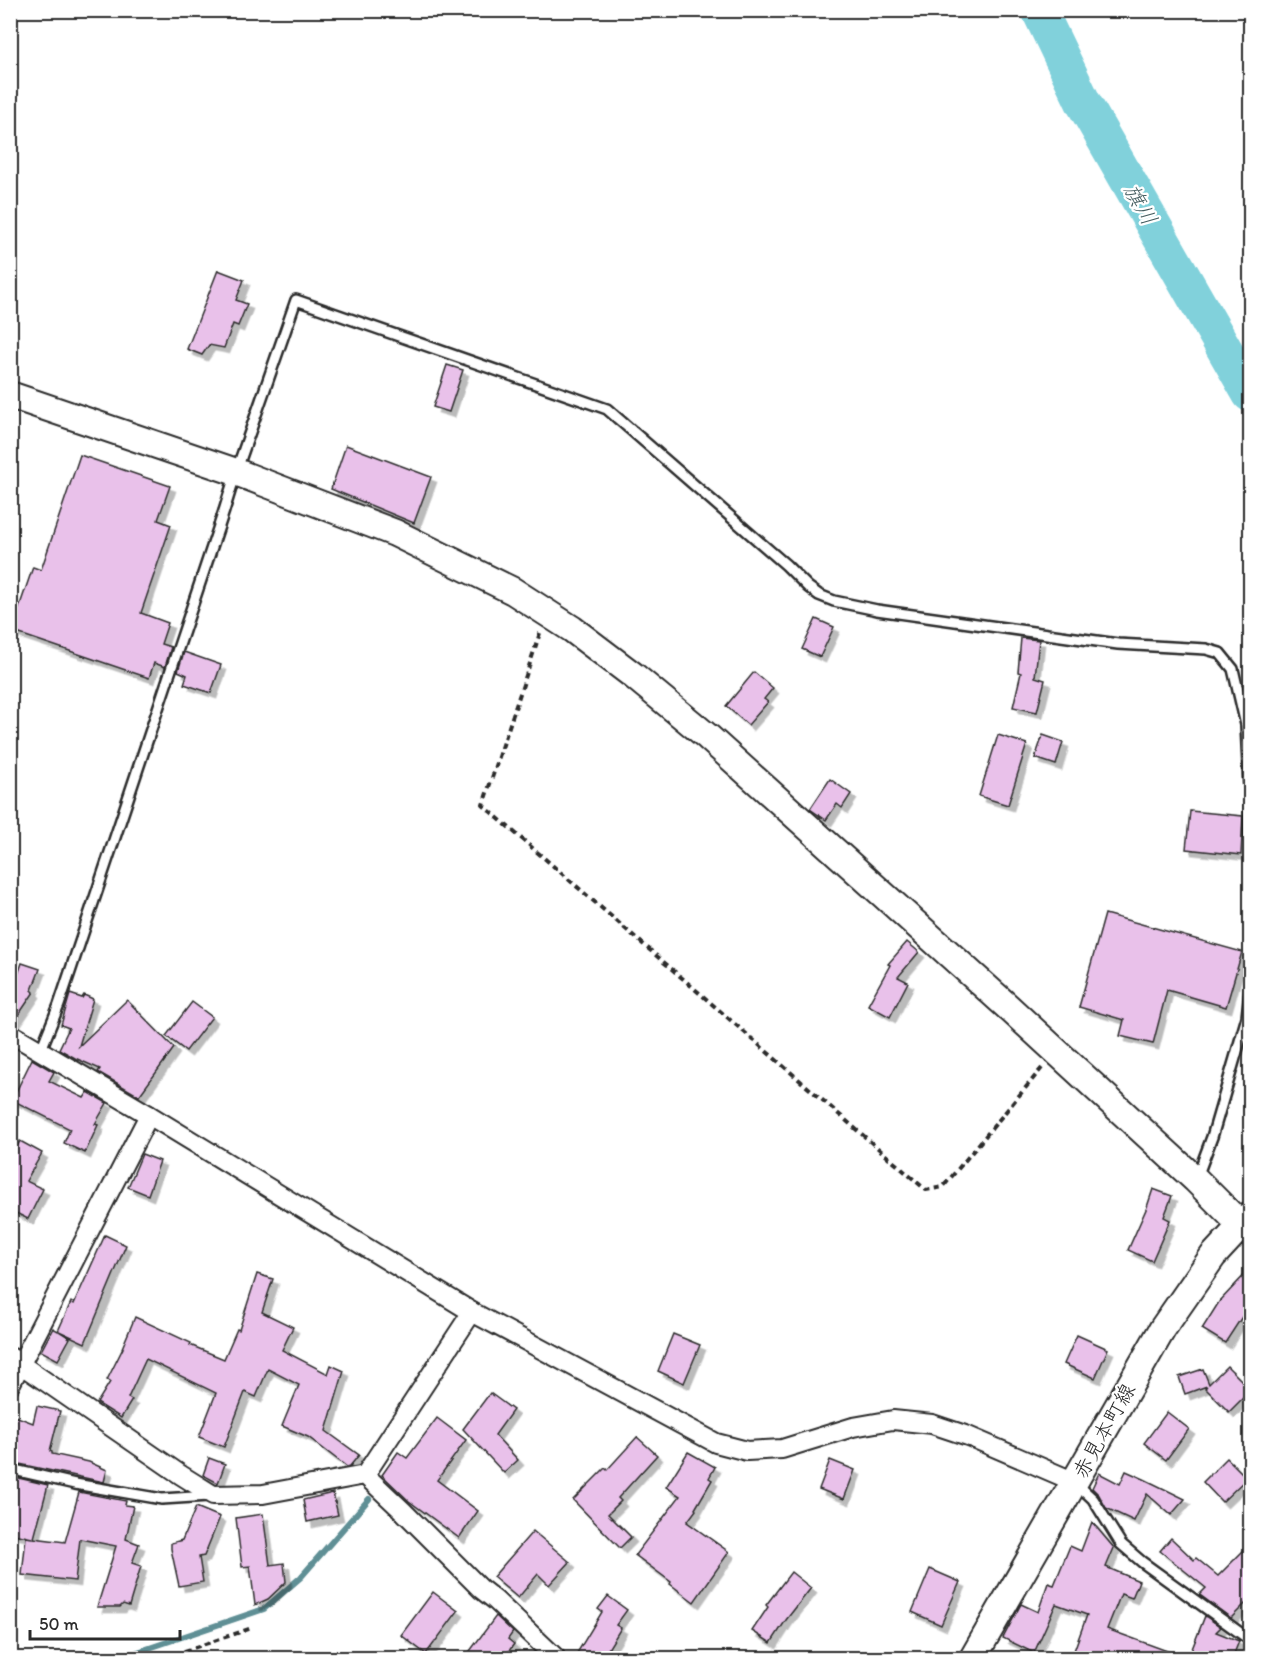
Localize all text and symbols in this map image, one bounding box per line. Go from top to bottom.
water label: 旗川 [1118,178,1163,230]
street label: 赤見本町線 [1067,1379,1140,1483]
scale bar [30,1603,180,1641]
text: 50 m [39,1613,79,1635]

